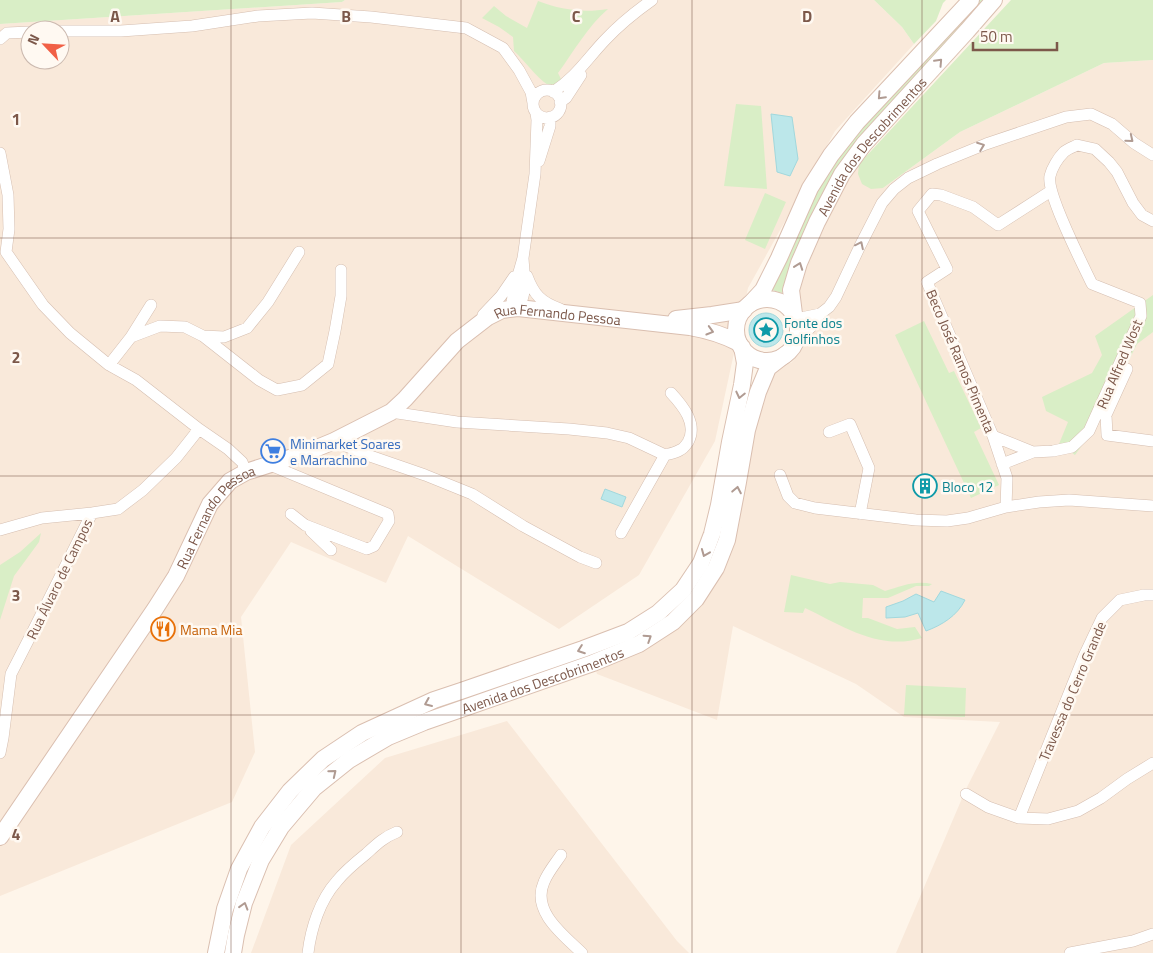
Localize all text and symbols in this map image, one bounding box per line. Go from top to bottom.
text: A [110,4,120,28]
text: B [341,4,351,28]
text: C [572,4,581,28]
text: D [802,4,812,28]
north arrow [20,20,70,70]
scale bar [973,20,1057,52]
text: 50 m [980,25,1013,48]
text: N [21,30,44,48]
one-way arrow [933,59,942,68]
street label: Avenida dos Descobrimentos [812,72,931,219]
one-way arrow [878,91,887,100]
text: 1 [12,107,20,131]
one-way arrow [1125,134,1134,143]
one-way arrow [976,142,984,152]
one-way arrow [854,241,865,250]
one-way arrow [793,263,803,271]
street label: Beco José Ramos Pimenta [921,286,1001,436]
street label: Rua Fernando Pessoa [490,297,622,330]
place label: Fonte dos Golfinhos [784,312,842,349]
street label: Rua Alfred Wost [1091,316,1147,412]
place icon: Fonte dos Golfinhos [753,317,779,343]
one-way arrow [705,326,713,336]
text: 2 [12,345,20,369]
one-way arrow [735,390,746,399]
place label: Minimarket Soares e Marrachino [290,433,401,470]
supermarket icon: Minimarket Soares e Marrachino [260,438,286,464]
street label: Rua Fernando Pessoa [170,459,258,572]
building icon: Bloco 12 [912,473,938,499]
place label: Bloco 12 [942,476,993,497]
one-way arrow [731,486,741,495]
street label: Rua Álvaro de Campos [21,515,97,643]
one-way arrow [700,548,711,557]
text: 3 [12,583,20,607]
restaurant icon: Mama Mia [150,616,176,642]
street label: Travessa do Cerro Grande [1033,618,1111,764]
place label: Mama Mia [180,619,242,640]
one-way arrow [642,635,651,645]
street label: Avenida dos Descobrimentos [459,641,627,719]
one-way arrow [577,644,586,654]
one-way arrow [424,696,433,707]
one-way arrow [327,770,336,778]
text: 4 [12,822,21,846]
one-way arrow [238,902,248,910]

